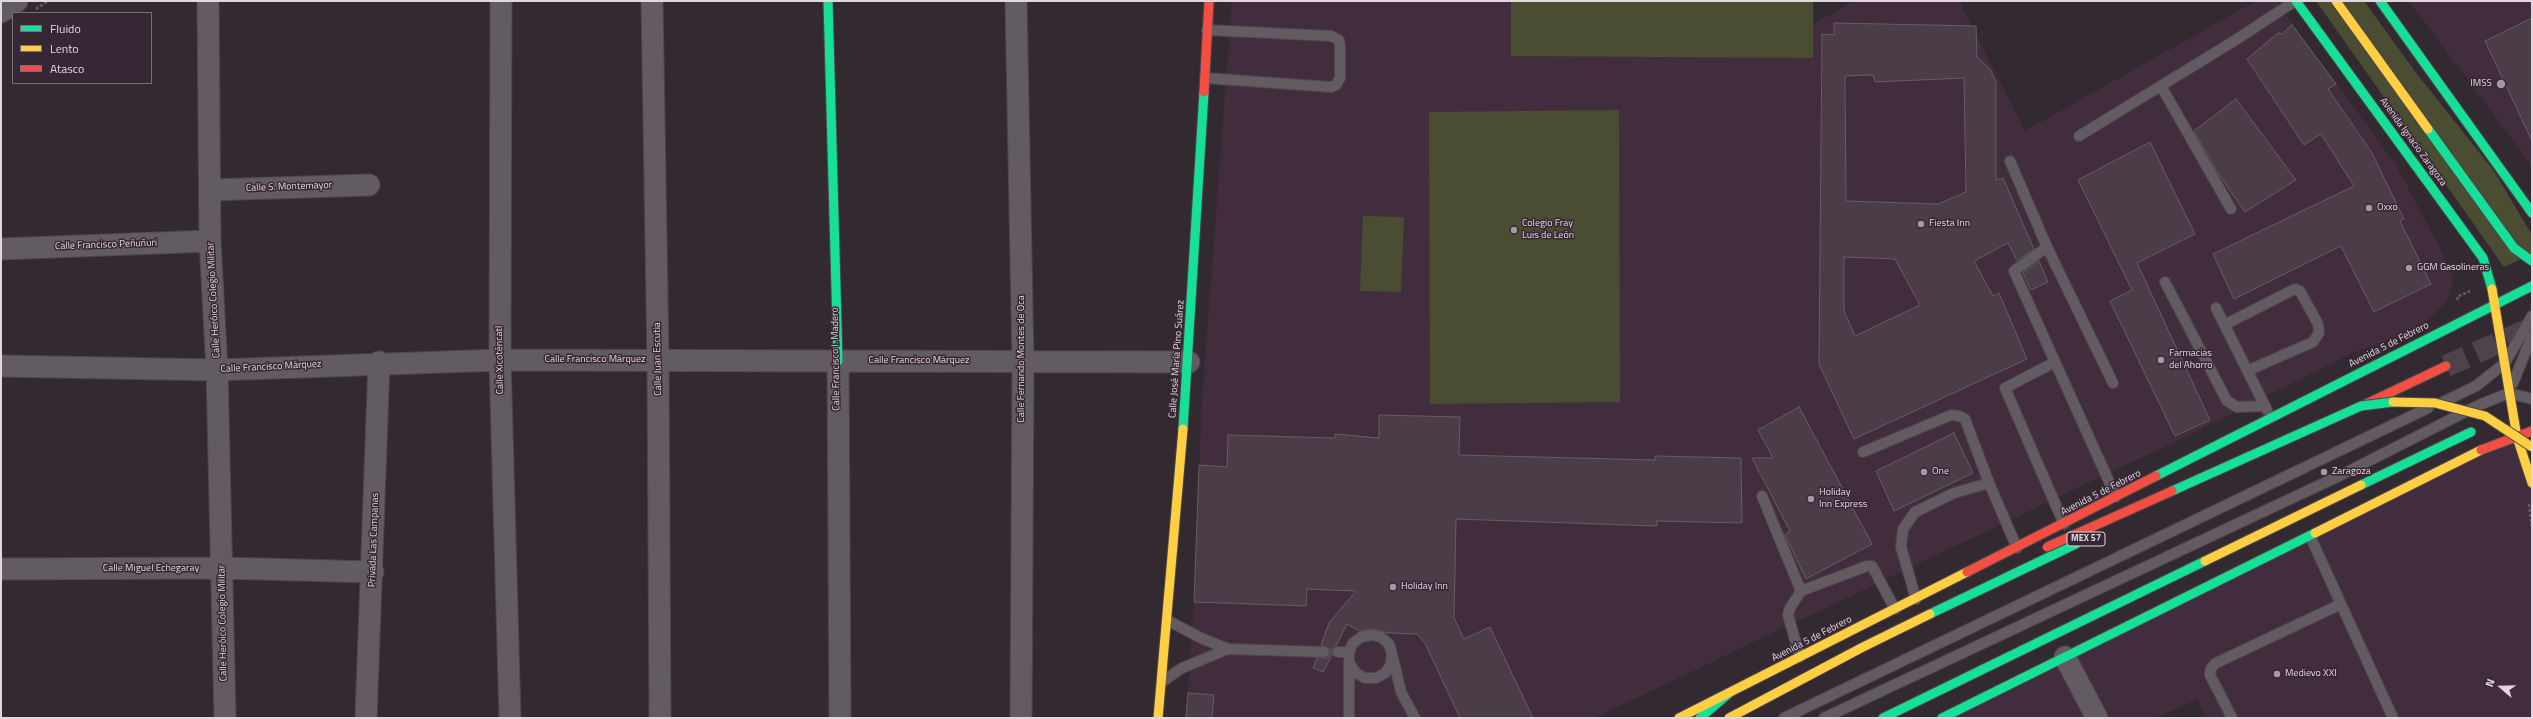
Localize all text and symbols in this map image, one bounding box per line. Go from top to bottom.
legend [12,12,152,84]
text: Fluido [50,19,81,38]
text: Lento [50,39,79,58]
text: Atasco [50,59,84,78]
place label: IMSS [2470,78,2492,90]
marker: IMSS [2495,78,2507,90]
street label: Avenida Ignacio Zaragoza [2377,95,2449,189]
street label: Calle S. Montemayor [246,179,332,195]
place label: Oxxo [2377,202,2398,214]
marker: Oxxo [2364,203,2374,213]
place label: Colegio Fray Luis de León [1522,218,1574,242]
place label: Fiesta Inn [1929,218,1970,230]
marker: Fiesta Inn [1916,219,1926,229]
marker: Colegio Fray Luis de León [1509,225,1519,235]
street label: Calle Francisco Peñuñuri [55,237,157,253]
street label: Calle Heróico Colegio Militar [205,241,223,359]
place label: GGM Gasolineras [2417,262,2489,274]
marker: GGM Gasolineras [2404,263,2414,273]
street label: Calle Fernando Montes de Oca [1016,295,1028,423]
street label: Calle José María Pino Suárez [1167,300,1187,418]
street label: Calle Francisco I. Madero [829,307,843,411]
street label: Avenida 5 de Febrero [2347,320,2431,370]
street label: Calle Juan Escutia [651,322,665,396]
street label: Calle Xicoténcatl [493,326,507,394]
place label: Farmacias del Ahorro [2169,348,2213,372]
street label: Calle Francisco Márquez [544,354,646,366]
street label: Calle Francisco Márquez [868,355,970,367]
marker: Farmacias del Ahorro [2156,355,2166,365]
street label: Calle Francisco Márquez [220,358,322,376]
place label: One [1932,466,1949,478]
place label: Zaragoza [2332,466,2371,478]
marker: One [1919,467,1929,477]
marker: Zaragoza [2319,467,2329,477]
street label: Avenida 5 de Febrero [2059,468,2143,518]
place label: Holiday Inn Express [1819,487,1867,510]
street label: Privada Las Campanas [366,493,382,587]
marker: Holiday Inn Express [1806,494,1816,504]
road number: MEX 57 [2067,532,2105,546]
street label: Calle Miguel Echegaray [103,563,199,575]
street label: Calle Heróico Colegio Militar [216,565,230,681]
place label: Holiday Inn [1401,581,1448,593]
marker: Holiday Inn [1388,582,1398,592]
street label: Avenida 5 de Febrero [1770,614,1854,664]
north arrow [2481,667,2521,707]
place label: Medievo XXI [2285,668,2337,680]
marker: Medievo XXI [2272,669,2282,679]
text: N [2481,677,2499,689]

